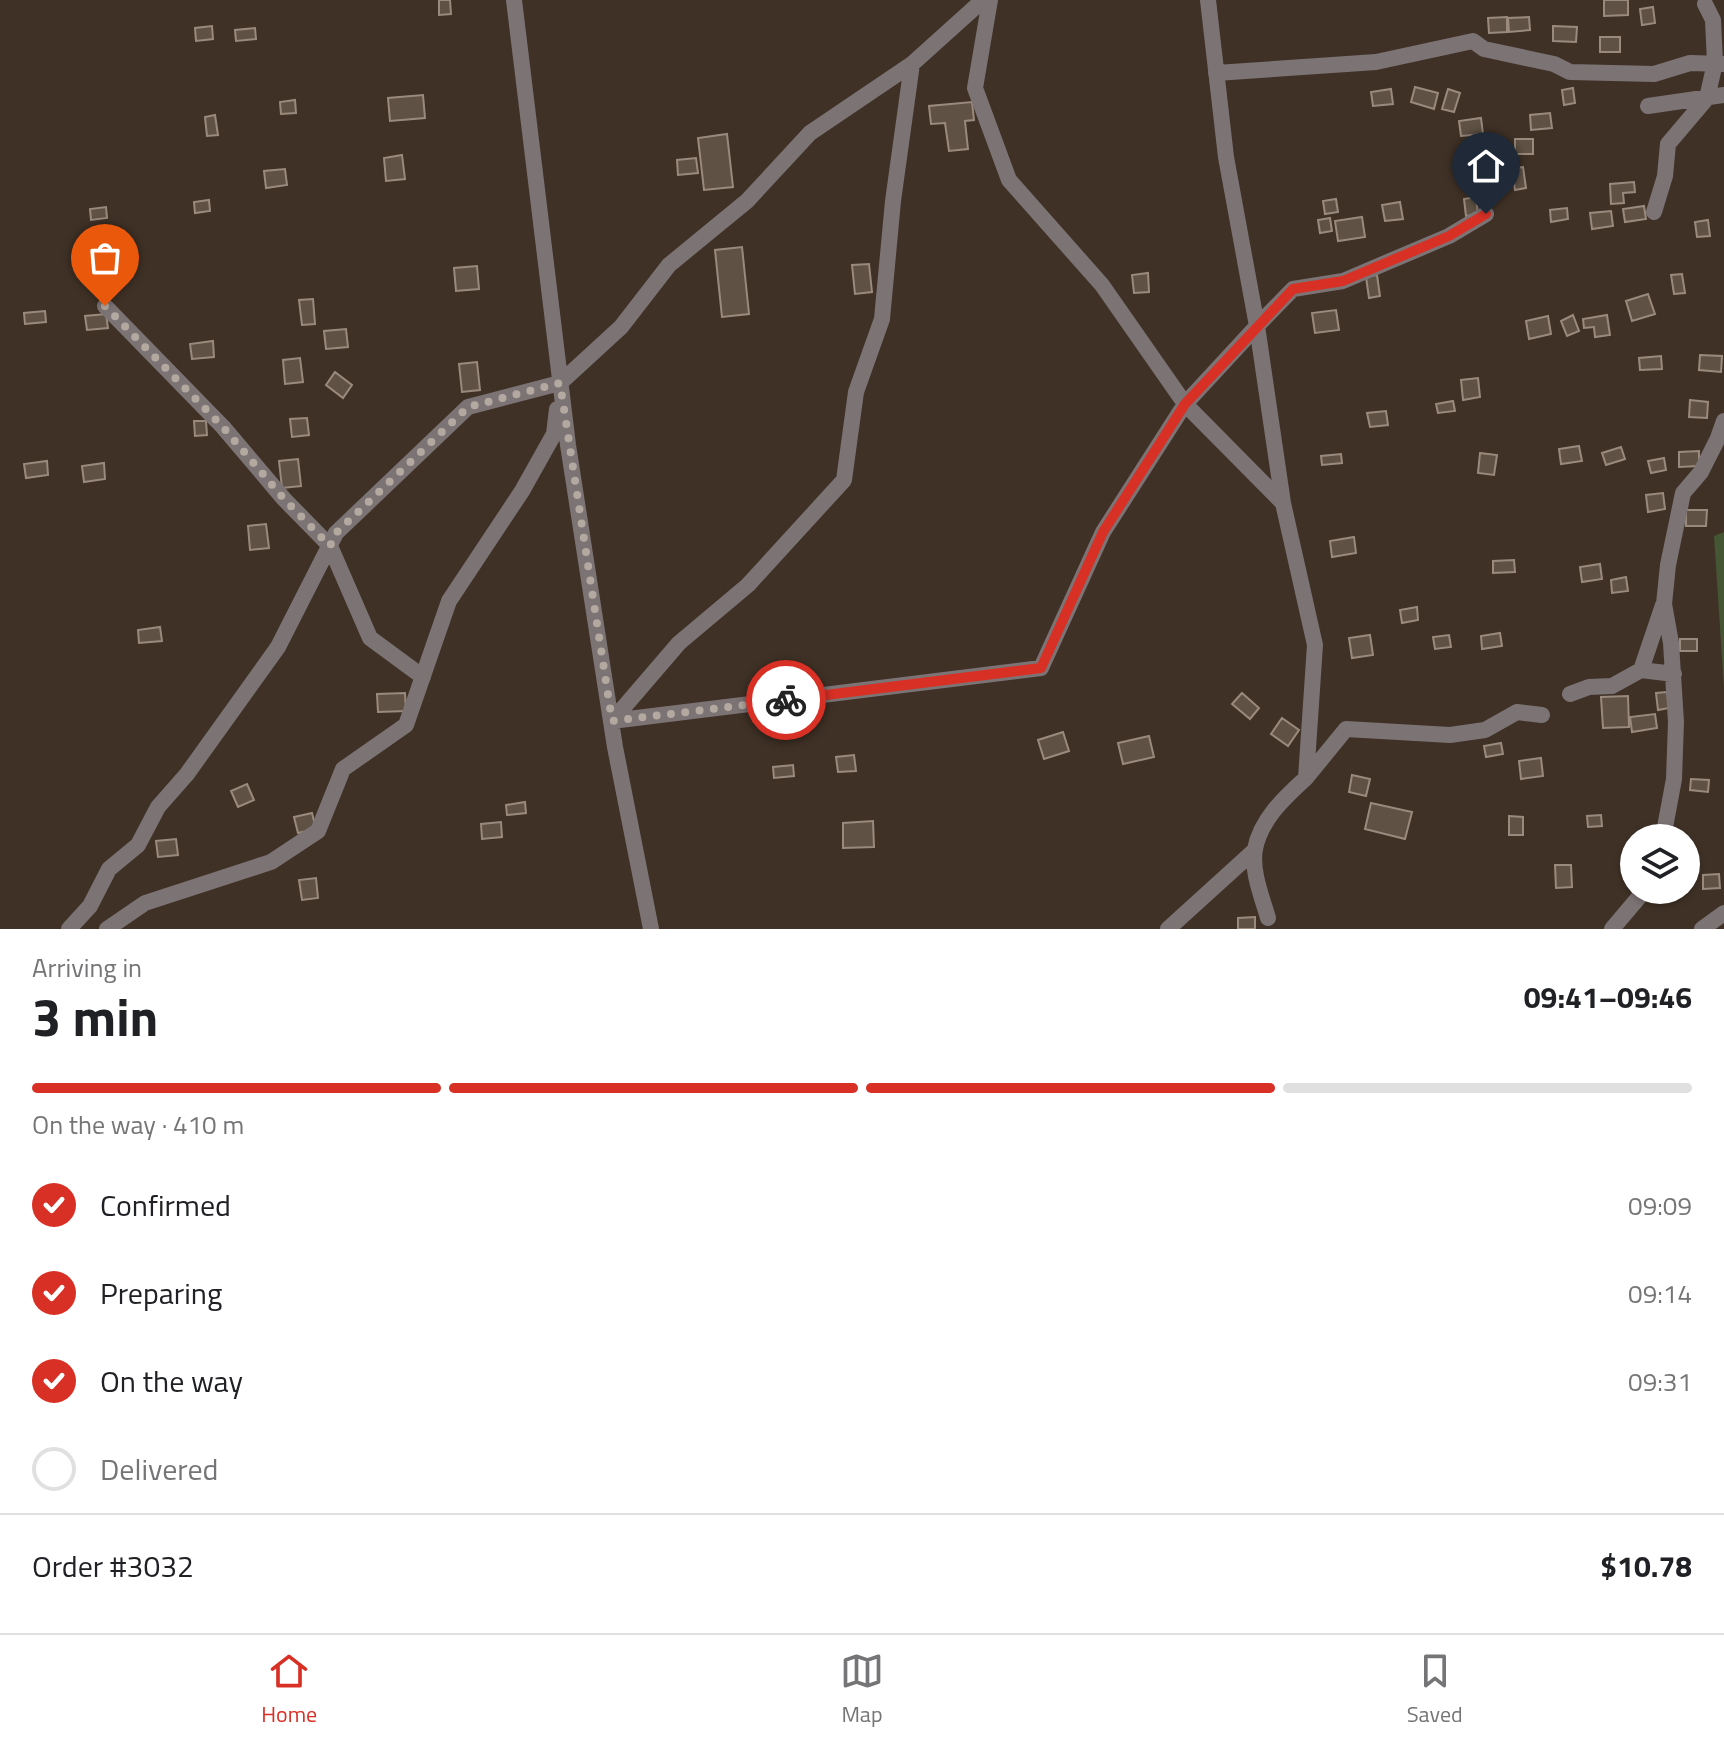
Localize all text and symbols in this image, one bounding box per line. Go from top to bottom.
pin [1452,132,1520,214]
icon: home [1464,144,1508,188]
pin [71,224,139,306]
icon: bag [83,236,127,280]
courier [746,660,826,740]
icon: bike [764,678,808,722]
map controls [1620,824,1700,904]
button: layers [1620,824,1700,904]
text: Arriving in [32,948,142,987]
text: 09:41–09:46 [1524,974,1692,1020]
text: 3 min [32,977,158,1056]
text: On the way · 410 m [32,1105,244,1144]
text: Confirmed [100,1182,231,1228]
icon: check [32,1183,76,1227]
text: 09:09 [1628,1186,1692,1225]
text: Preparing [100,1270,222,1316]
icon: check [32,1271,76,1315]
text: 09:14 [1628,1274,1692,1313]
text: On the way [100,1358,243,1404]
icon: check [32,1359,76,1403]
text: 09:31 [1628,1362,1692,1401]
text: Delivered [100,1446,218,1492]
text: Order #3032 [32,1543,194,1589]
text: $10.78 [1600,1543,1692,1589]
tab: Home [261,1649,317,1731]
tab: Map [840,1649,884,1731]
tab: Saved [1407,1649,1463,1731]

